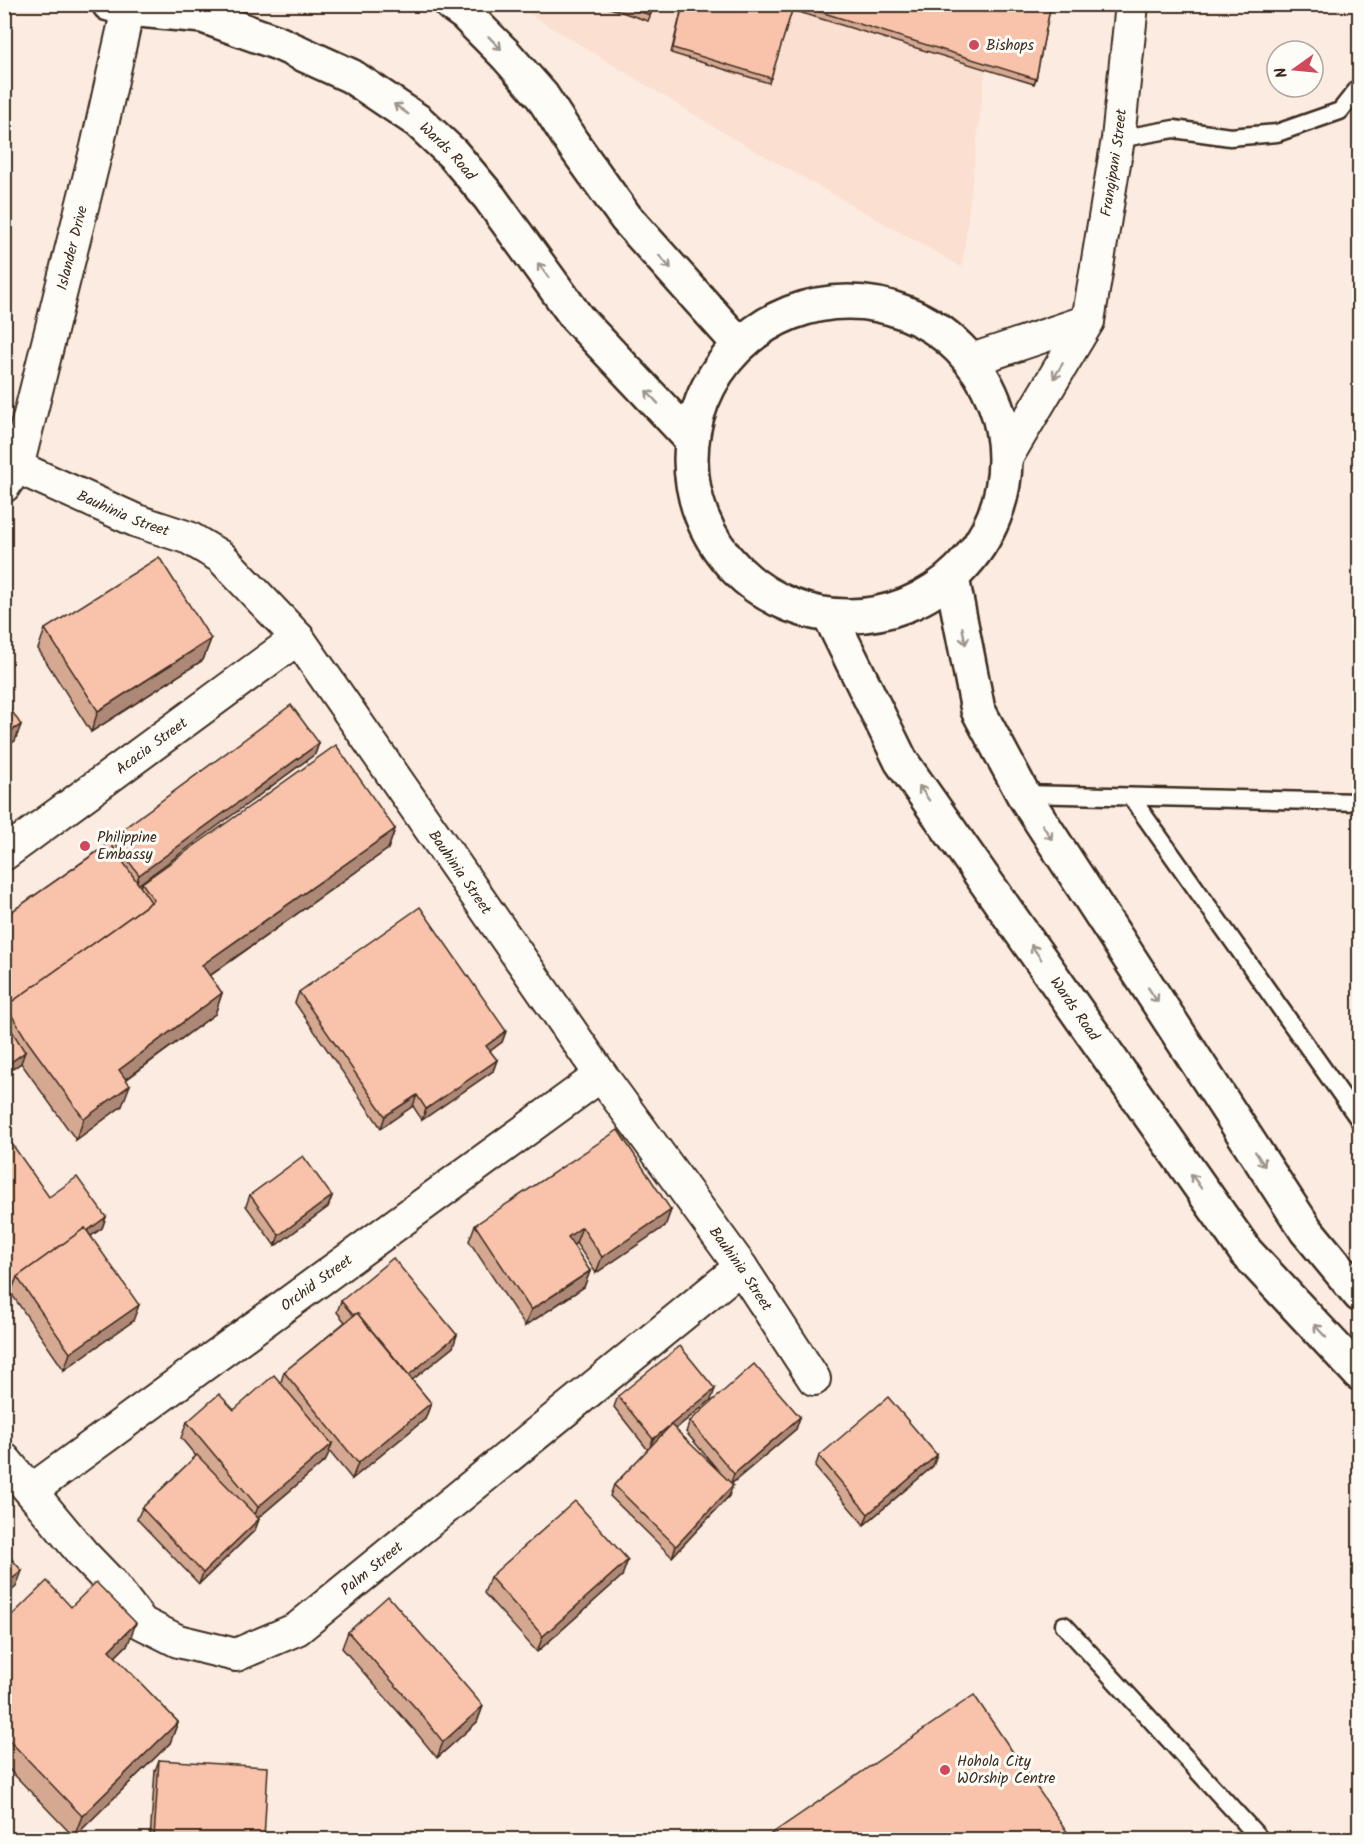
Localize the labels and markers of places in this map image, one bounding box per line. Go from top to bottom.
place label: Bishops [986,34,1035,58]
marker: Bishops [967,38,981,52]
place label: Philippine Embassy [97,826,157,867]
marker: Philippine Embassy [78,839,92,853]
place label: Hohola City WOrship Centre [957,1750,1056,1791]
marker: Hohola City WOrship Centre [938,1763,952,1777]

